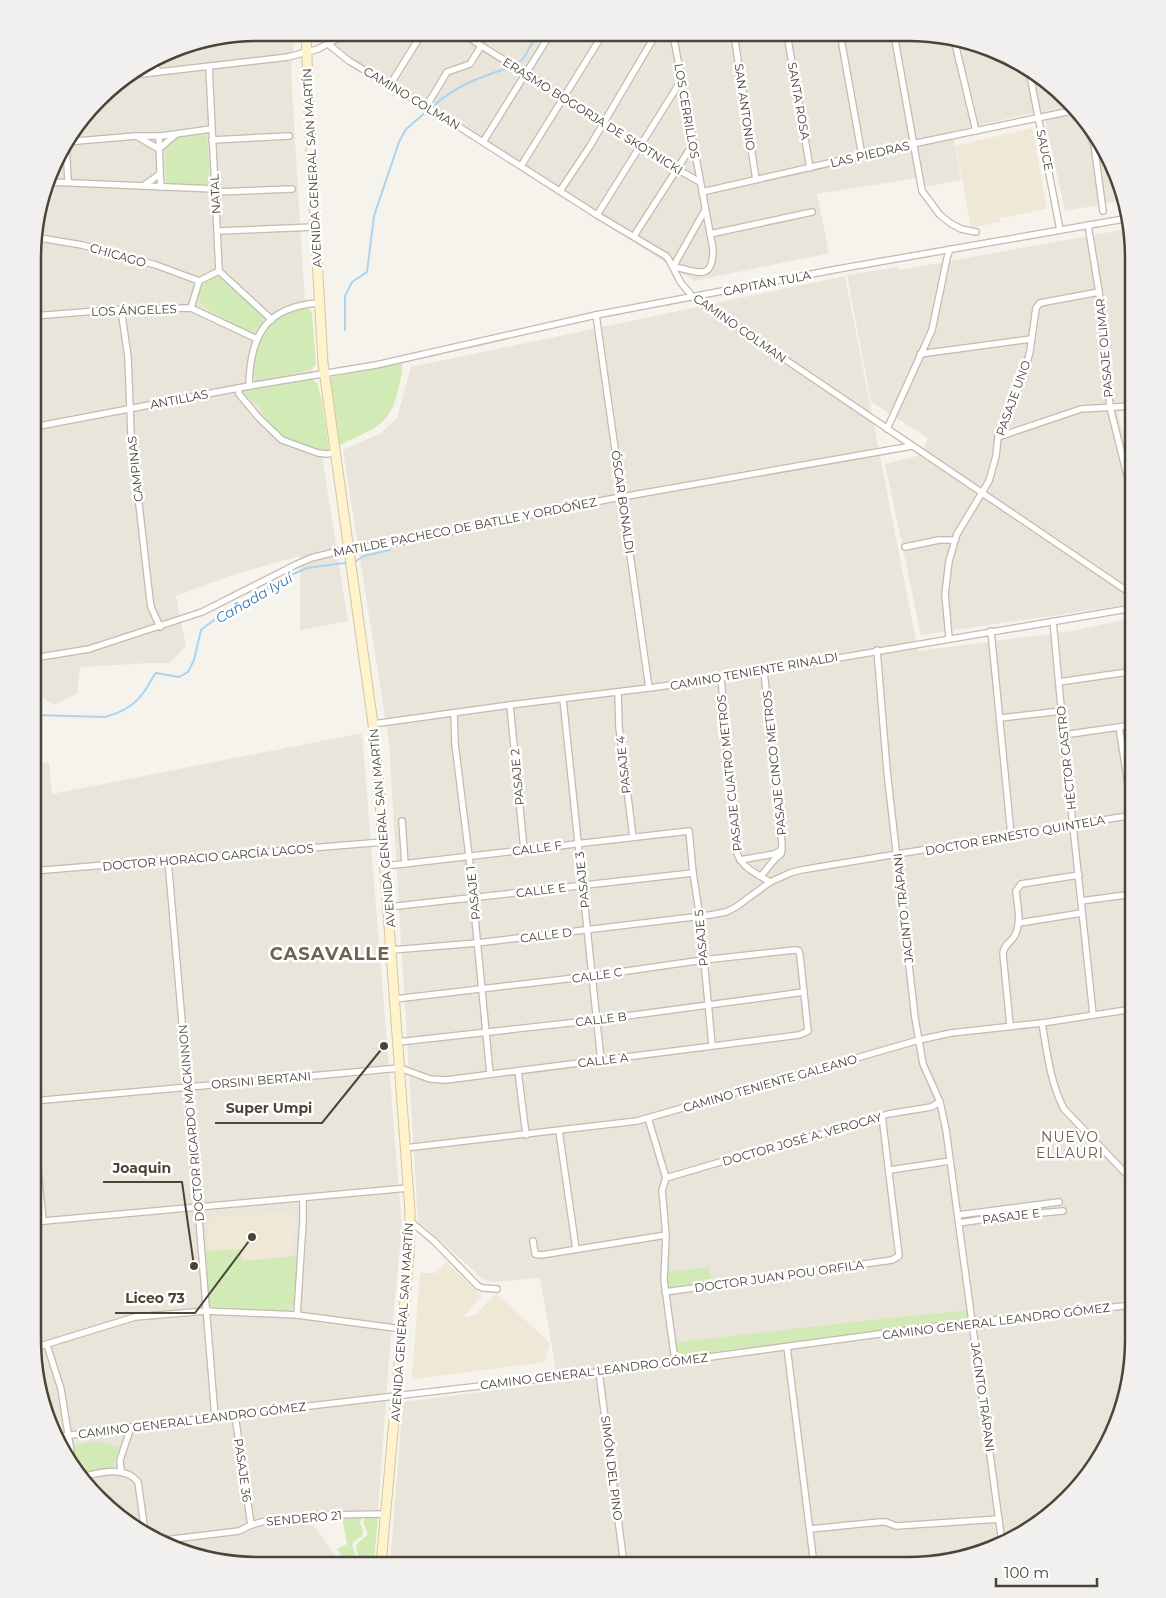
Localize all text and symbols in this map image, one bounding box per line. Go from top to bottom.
street label: ERASMO BOGORJA DE SKOTNICKI [500,54,686,178]
street label: SANTA ROSA [785,61,813,141]
street label: LOS CERRILLOS [671,62,703,160]
street label: CAMINO COLMAN [361,63,463,133]
street label: SAN ANTONIO [731,63,759,151]
street label: AVENIDA GENERAL SAN MARTÍN [299,68,325,268]
street label: SAUCE [1033,128,1057,172]
street label: LAS PIEDRAS [829,138,911,170]
street label: NATAL [206,174,224,214]
street label: CHICAGO [88,240,148,270]
street label: CAPITÁN TULA [722,267,812,299]
street label: CAMINO COLMAN [691,290,789,366]
street label: PASAJE OLIMAR [1092,297,1116,398]
street label: LOS ÁNGELES [91,301,177,319]
street label: PASAJE UNO [992,358,1034,438]
street label: ANTILLAS [149,386,209,412]
street label: CAMPINAS [124,435,146,503]
street label: ÓSCAR BONALDI [608,449,638,555]
street label: MATILDE PACHECO DE BATLLE Y ORDÓÑEZ [332,494,598,560]
water label: Cañada Iyuí [212,568,298,627]
street label: CAMINO TENIENTE RINALDI [669,649,839,693]
street label: PASAJE CINCO METROS [759,690,789,836]
street label: PASAJE CUATRO METROS [713,694,745,852]
street label: HÉCTOR CASTRO [1053,705,1079,811]
street label: AVENIDA GENERAL SAN MARTÍN [366,728,398,928]
street label: PASAJE 4 [613,735,633,795]
street label: PASAJE 2 [507,748,527,806]
street label: DOCTOR ERNESTO QUINTELA [924,812,1106,858]
street label: CALLE F [511,837,563,858]
street label: DOCTOR HORACIO GARCÍA LAGOS [102,840,314,874]
street label: PASAJE 3 [572,851,592,909]
street label: JACINTO TRÁPANI [890,852,916,965]
street label: PASAJE 1 [463,865,483,921]
street label: CALLE E [515,879,567,901]
street label: PASAJE 5 [691,909,711,967]
street label: CALLE D [519,924,573,946]
district label: CASAVALLE [270,943,390,965]
street label: CALLE C [571,964,624,986]
street label: CALLE B [575,1008,627,1030]
street label: DOCTOR RICARDO MACKINNON [175,1024,207,1222]
street label: CALLE A [577,1049,630,1071]
street label: CAMINO TENIENTE GALEANO [681,1051,859,1115]
street label: ORSINI BERTANI [210,1068,312,1092]
callout: Super Umpi [215,1094,322,1123]
text: Super Umpi [226,1099,312,1117]
street label: DOCTOR JOSÉ A. VEROCAY [721,1109,884,1169]
district label: NUEVO ELLAURI [1036,1128,1104,1162]
callout: Joaquin [103,1153,182,1182]
text: Joaquin [112,1159,171,1177]
street label: PASAJE E [981,1205,1041,1227]
street label: AVENIDA GENERAL SAN MARTÍN [388,1222,416,1422]
street label: DOCTOR JUAN POU ORFILA [693,1257,865,1295]
callout: Liceo 73 [115,1284,195,1313]
text: Liceo 73 [125,1289,185,1307]
street label: CAMINO GENERAL LEANDRO GÓMEZ [881,1300,1111,1342]
street label: JACINTO TRÁPANI [968,1340,998,1453]
street label: CAMINO GENERAL LEANDRO GÓMEZ [479,1350,709,1392]
street label: CAMINO GENERAL LEANDRO GÓMEZ [77,1399,307,1441]
street label: SIMÓN DEL PINO [598,1415,626,1521]
street label: PASAJE 36 [231,1437,255,1503]
street label: SENDERO 21 [265,1507,343,1529]
scale bar [996,1556,1097,1588]
text: 100 m [1004,1563,1049,1582]

